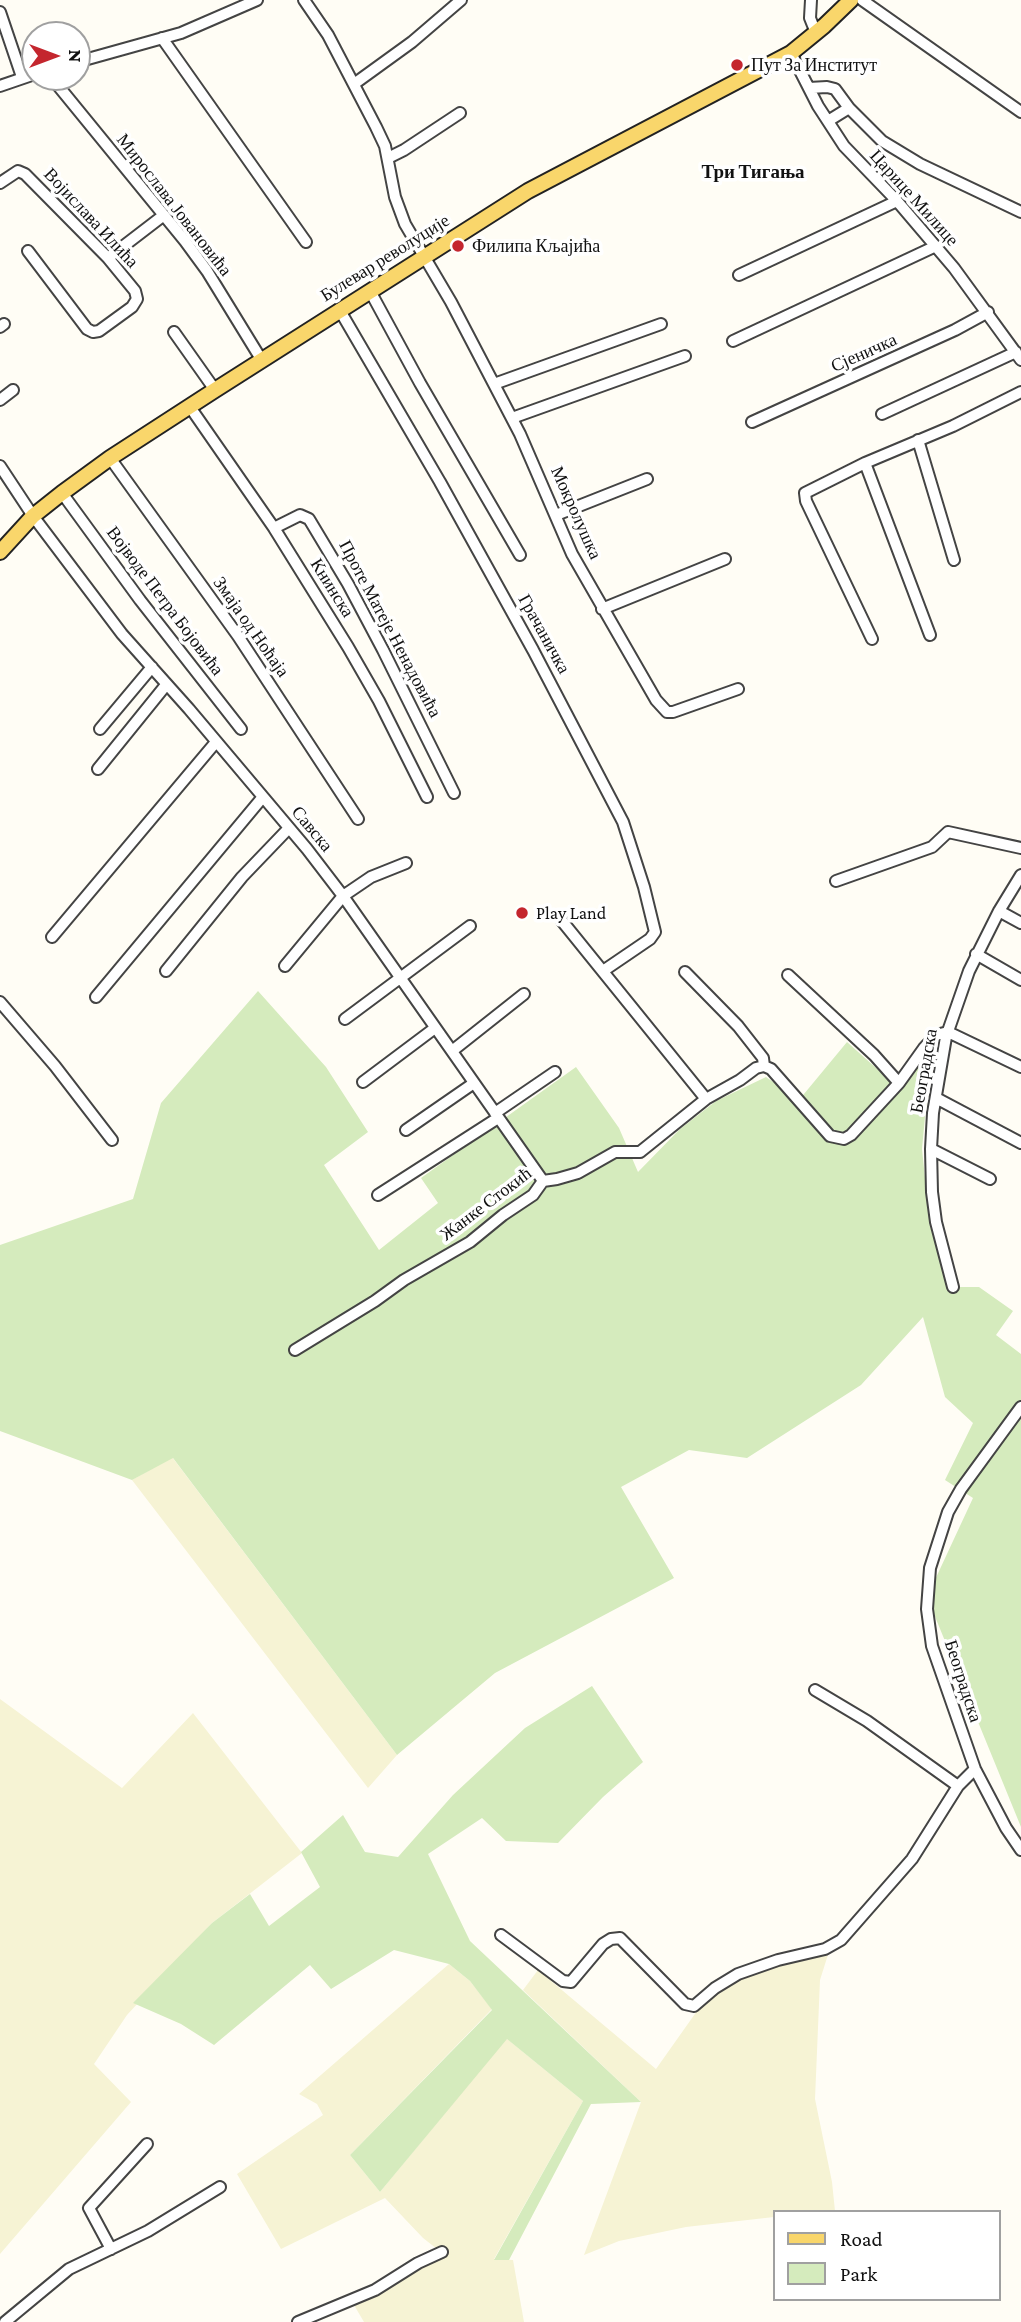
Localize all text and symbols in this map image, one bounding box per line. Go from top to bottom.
north arrow [21,21,91,91]
text: N [65,50,86,62]
place label: Пут За Институт [751,54,877,76]
marker: Пут За Институт [729,57,745,73]
street label: Мирослава Јовановића [112,130,236,280]
street label: Царице Милице [865,145,963,251]
district label: Три Тигања [701,161,805,183]
street label: Војислава Илића [39,164,143,272]
street label: Булевар револуције [316,210,454,306]
place label: Филипа Кљајића [472,235,600,257]
marker: Филипа Кљајића [450,238,466,254]
street label: Сјеничка [828,329,900,377]
street label: Мокролушка [546,463,606,563]
street label: Војводе Петра Бојовића [102,522,228,680]
street label: Проте Матеје Ненадовића [334,537,446,721]
street label: Книнска [306,555,358,621]
street label: Змаја од Ноћаја [208,573,294,681]
street label: Грачаничка [513,591,575,677]
street label: Савска [287,802,337,856]
place label: Play Land [536,902,606,924]
marker: Play Land [514,905,530,921]
street label: Београдска [906,1027,942,1115]
street label: Жанке Стокић [436,1163,536,1245]
street label: Београдска [940,1637,986,1725]
legend [772,2210,1000,2301]
text: Road [840,2227,883,2251]
text: Park [840,2262,877,2286]

